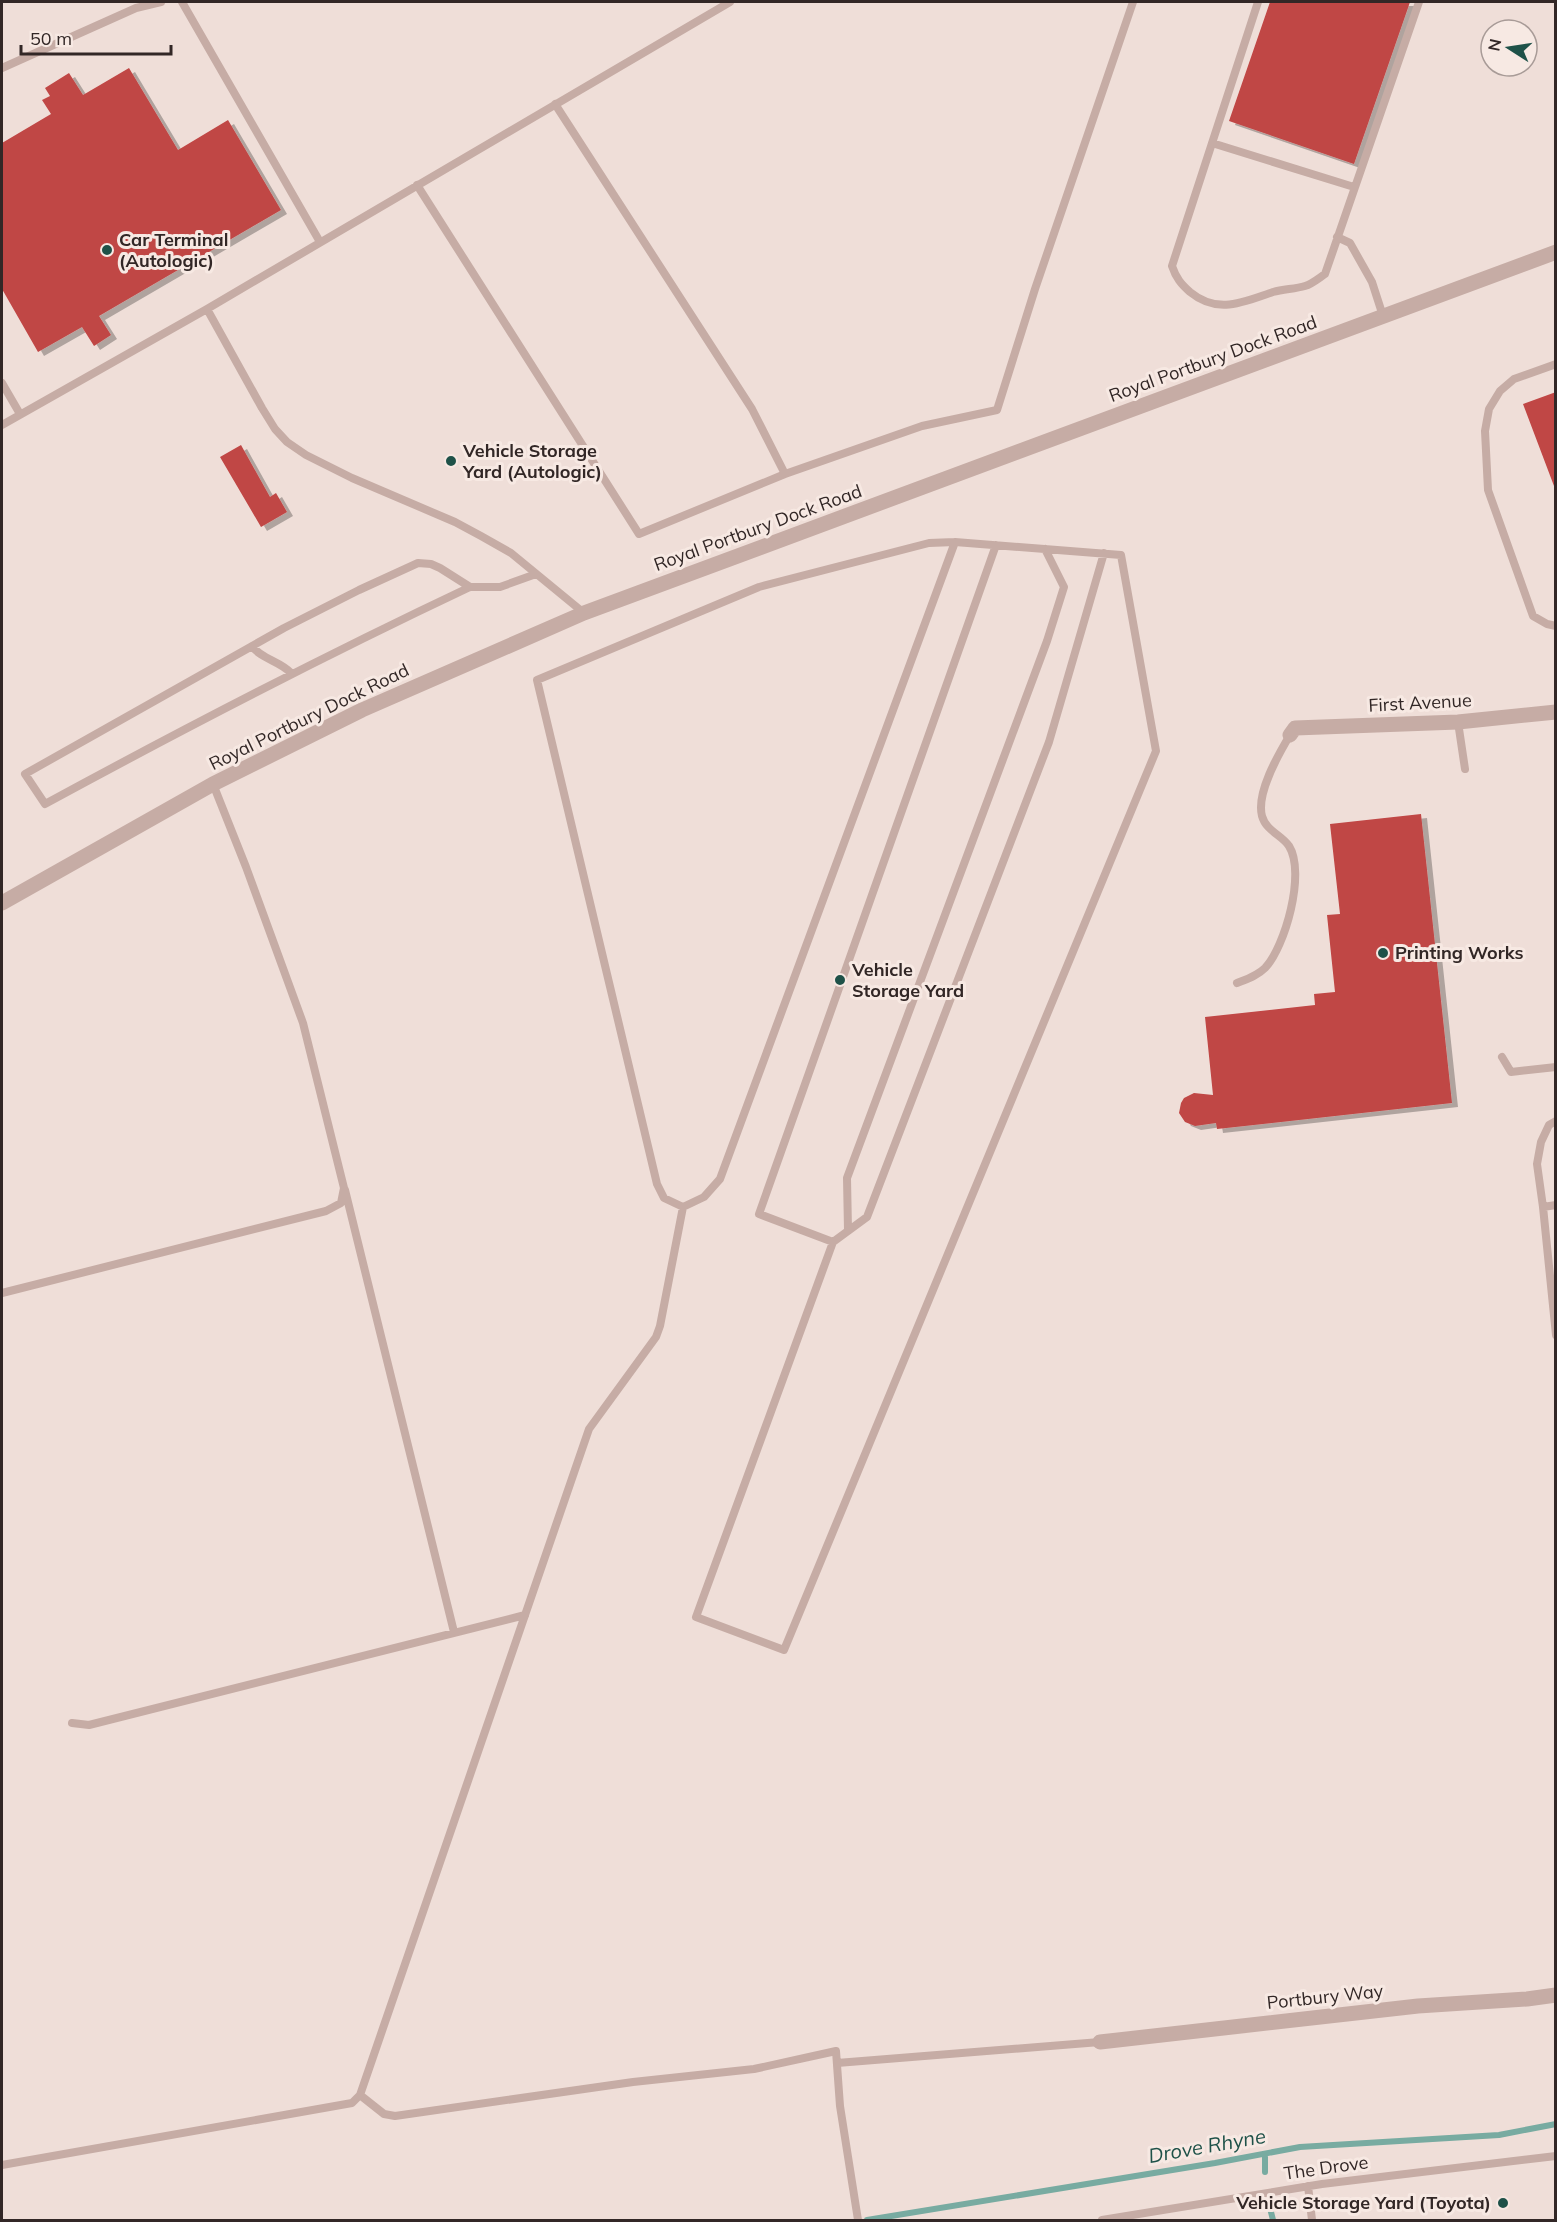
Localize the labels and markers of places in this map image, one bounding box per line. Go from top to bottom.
place label: Car Terminal (Autologic) [119,228,228,272]
marker: Car Terminal (Autologic) [100,243,114,257]
place label: Vehicle Storage Yard (Autologic) [462,439,602,483]
marker: Vehicle Storage Yard (Autologic) [444,454,458,468]
place label: Printing Works [1395,941,1524,964]
marker: Printing Works [1376,946,1390,960]
place label: Vehicle Storage Yard [851,958,964,1002]
marker: Vehicle Storage Yard [833,973,847,987]
place label: Vehicle Storage Yard (Toyota) [1235,2191,1491,2214]
marker: Vehicle Storage Yard (Toyota) [1496,2196,1510,2210]

